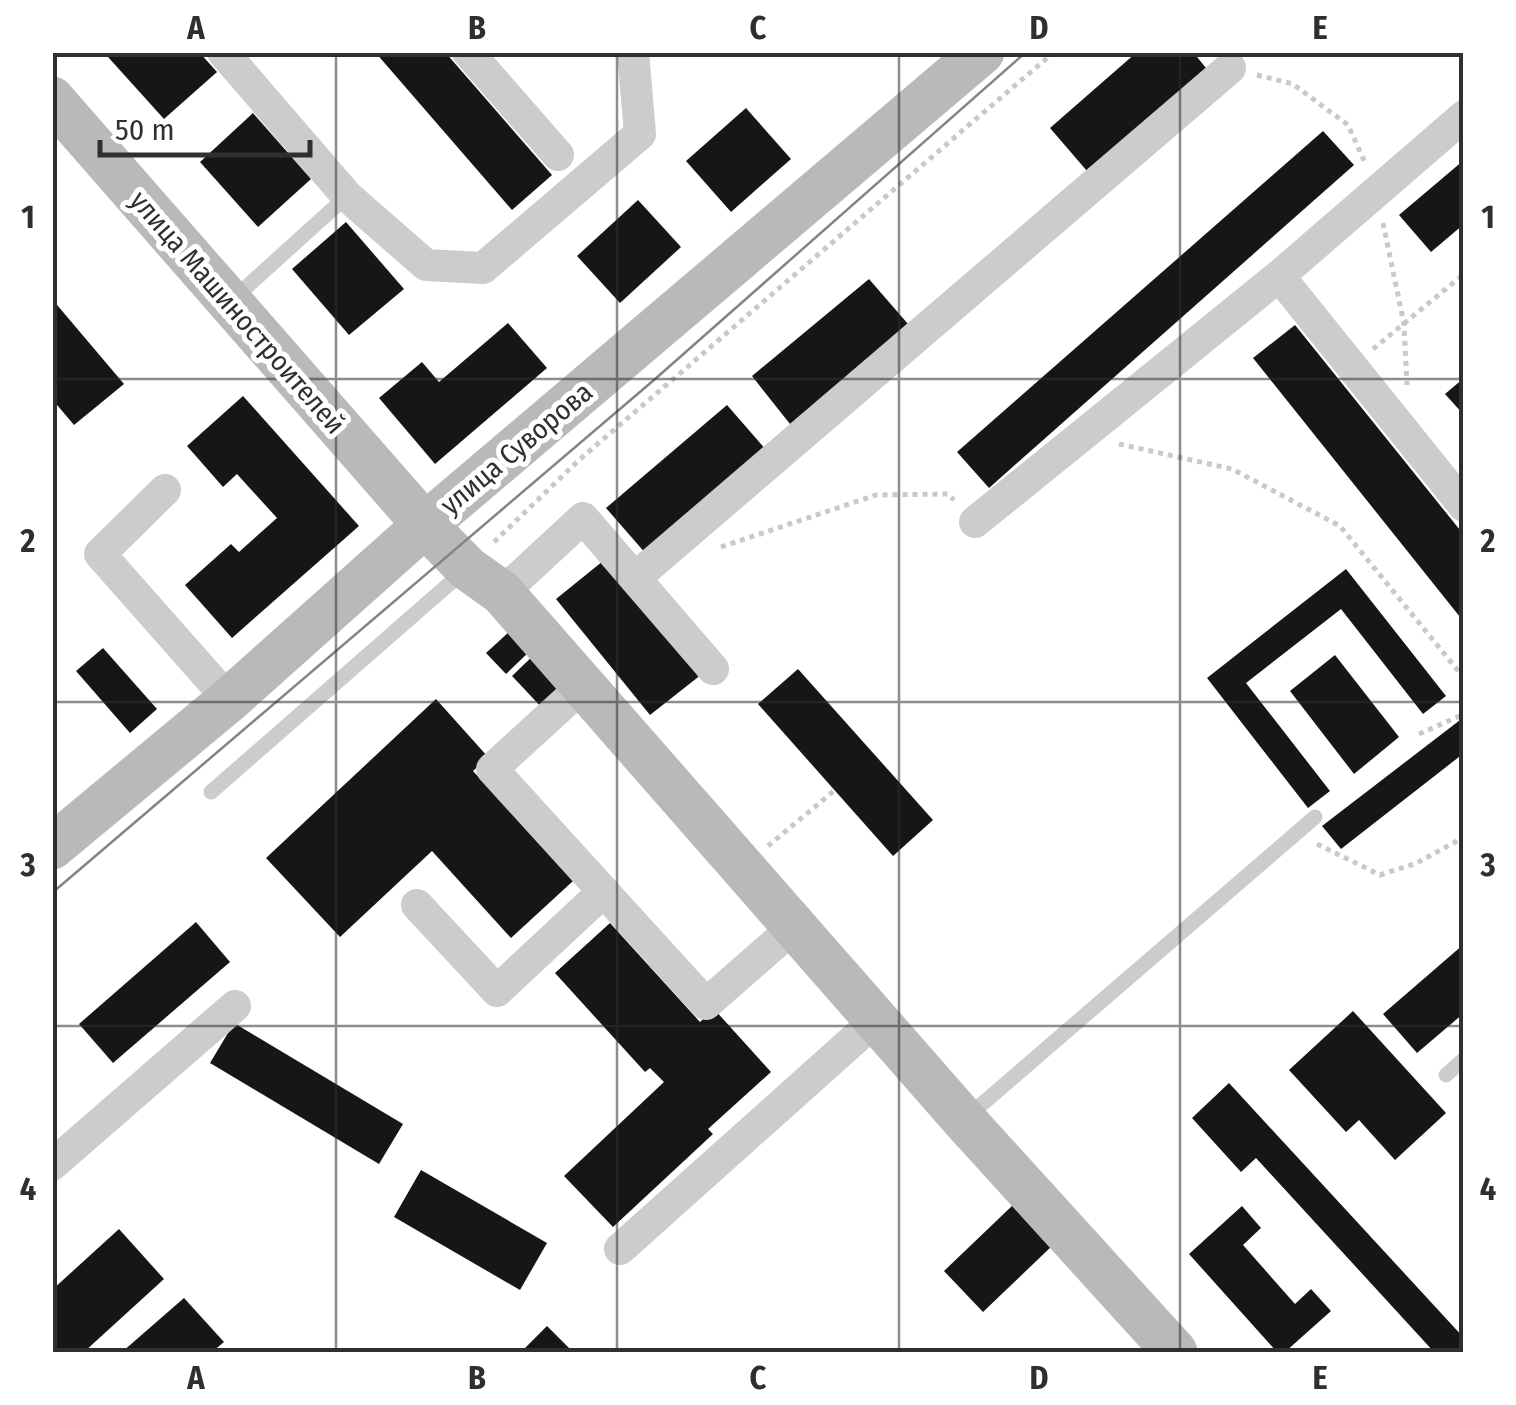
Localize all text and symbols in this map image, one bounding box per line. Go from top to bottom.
text: A [186,9,205,47]
text: B [468,9,486,47]
text: C [750,9,767,47]
text: D [1029,9,1049,47]
text: E [1312,9,1328,47]
scale bar [100,95,310,157]
text: 50 m [115,112,175,148]
street label: улица Машиностроителей [123,184,352,440]
text: 1 [21,198,35,236]
text: 1 [1481,198,1495,236]
street label: улица Суворова [434,375,599,521]
text: 2 [20,522,36,560]
text: 2 [1480,522,1496,560]
text: 3 [19,846,36,884]
text: 3 [1479,846,1496,884]
text: 4 [20,1170,36,1208]
text: 4 [1480,1170,1496,1208]
text: A [186,1359,205,1397]
text: B [468,1359,486,1397]
text: C [750,1359,767,1397]
text: D [1029,1359,1049,1397]
text: E [1312,1359,1328,1397]

